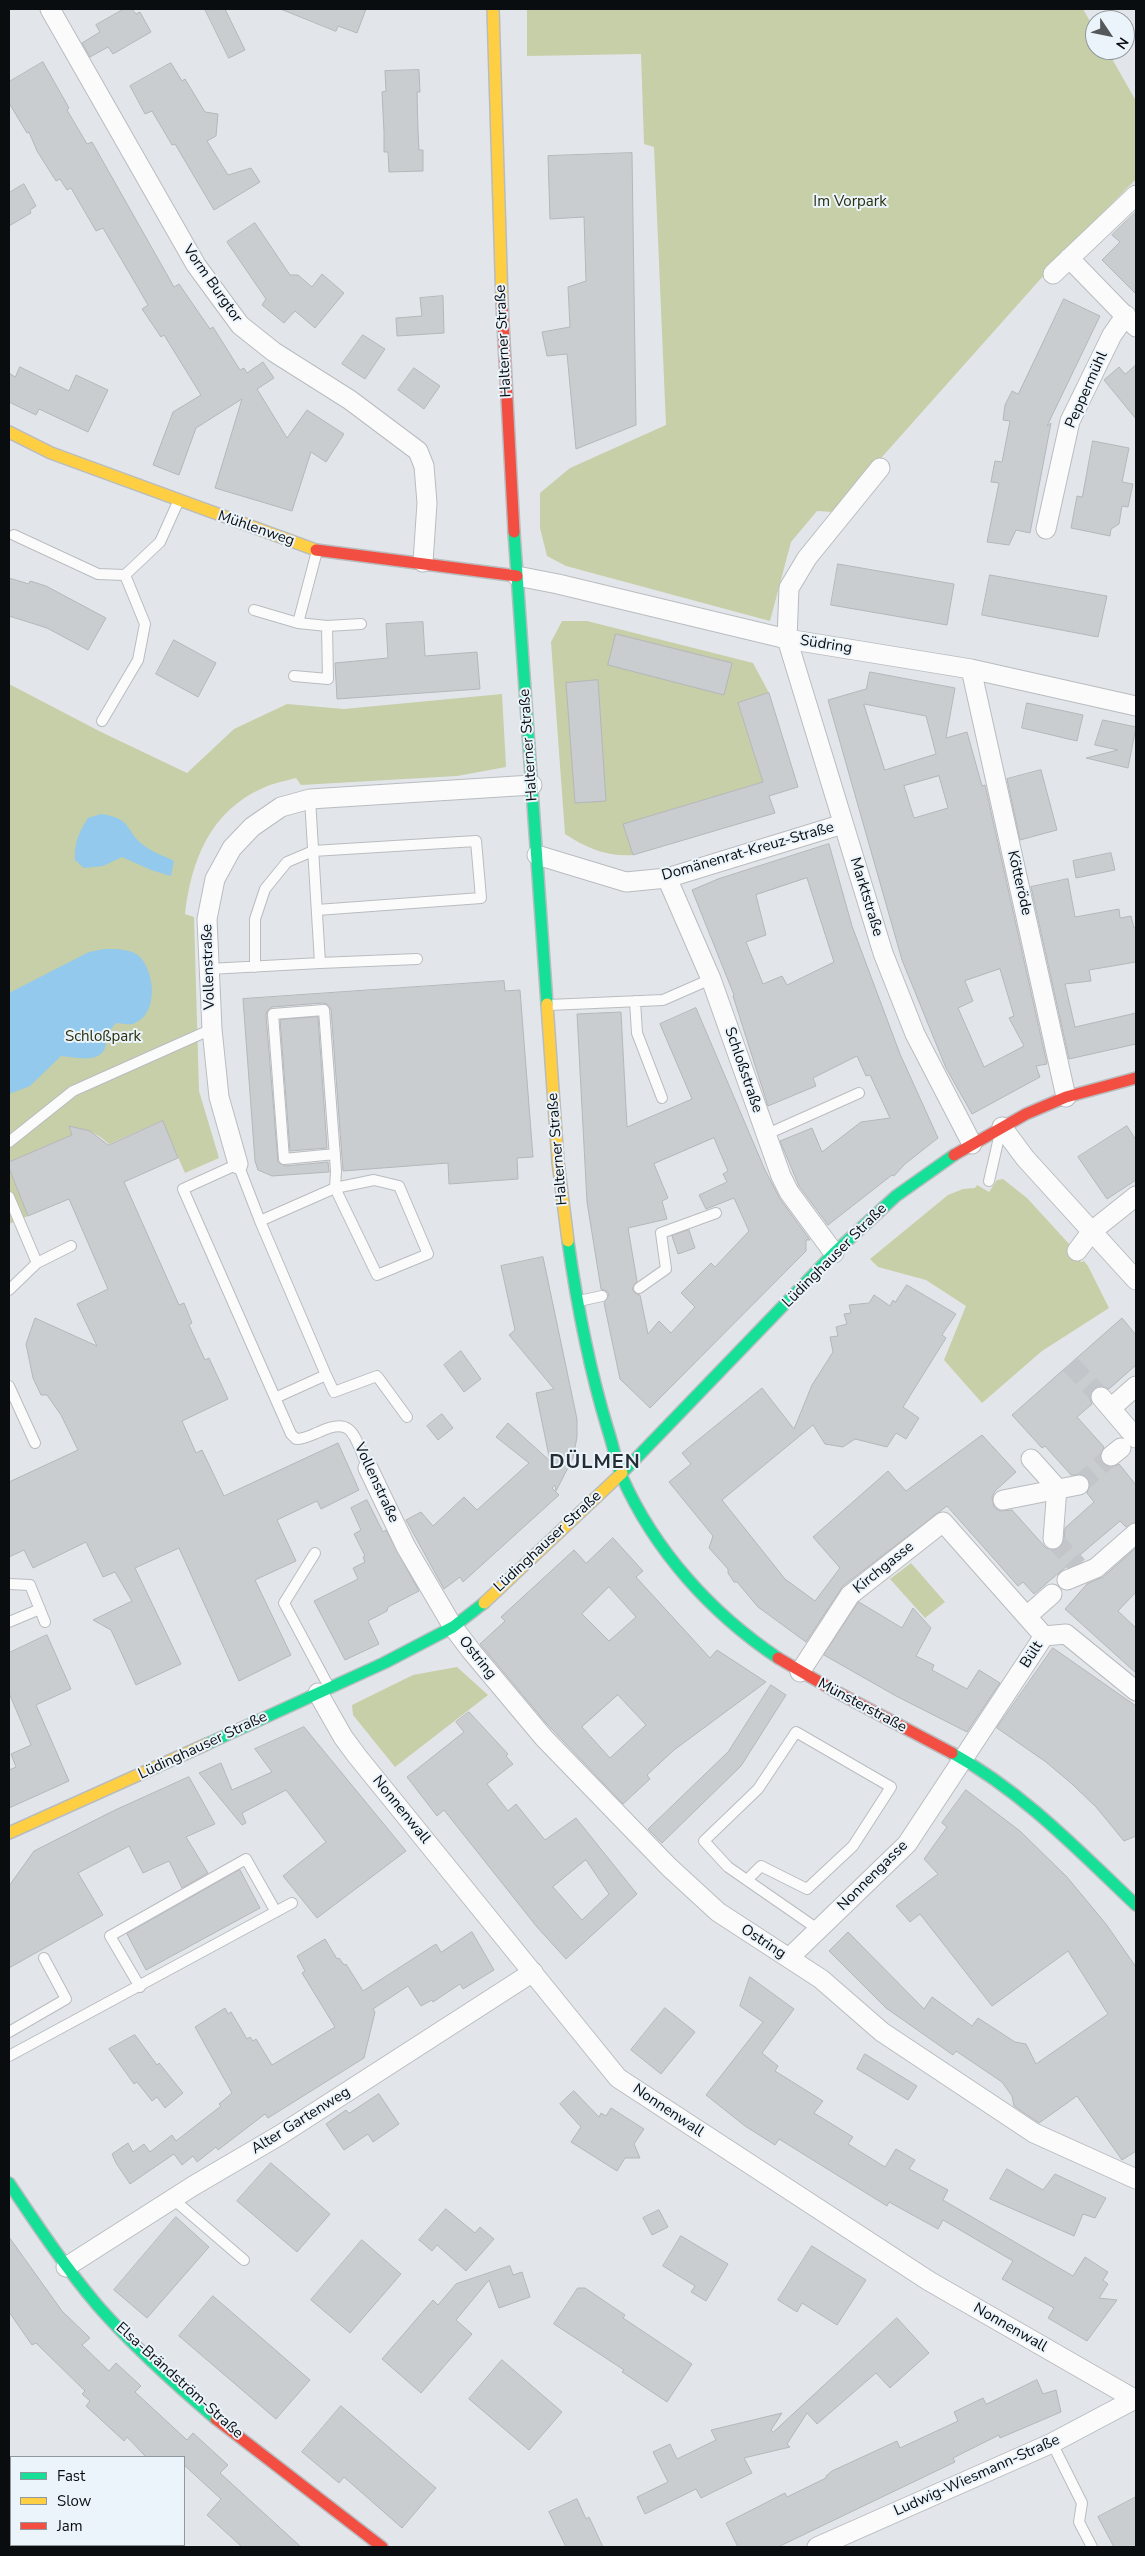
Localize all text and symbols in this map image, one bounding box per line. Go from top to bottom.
north arrow [1085,10,1135,60]
text: N [1111,33,1133,53]
park label: Im Vorpark [813,193,887,211]
street label: Vorm Burgtor [178,241,246,327]
street label: Halterner Straße [492,284,516,398]
street label: Peppermühl [1062,349,1112,431]
street label: Mühlenweg [215,507,297,551]
street label: Südring [799,632,853,658]
street label: Halterner Straße [516,688,542,802]
street label: Domänenrat-Kreuz-Straße [660,819,836,885]
street label: Kötteröde [1003,849,1035,917]
street label: Marktstraße [845,855,887,939]
street label: Vollenstraße [199,924,219,1010]
street label: Schloßstraße [720,1025,766,1115]
park label: Schloßpark [65,1028,141,1046]
street label: Halterner Straße [544,1092,572,1206]
street label: Lüdinghauser Straße [779,1200,891,1312]
street label: Vollenstraße [350,1440,402,1526]
district label: DÜLMEN [549,1451,641,1475]
street label: Lüdinghauser Straße [491,1488,605,1596]
street label: Kirchgasse [850,1538,918,1598]
street label: Ostring [454,1633,500,1683]
street label: Bült [1017,1638,1047,1672]
street label: Münsterstraße [814,1675,910,1737]
street label: Lüdinghauser Straße [136,1708,270,1784]
street label: Nonnenwall [368,1772,434,1848]
street label: Nonnengasse [834,1837,912,1915]
street label: Ostring [737,1921,789,1963]
street label: Nonnenwall [629,2081,707,2141]
street label: Alter Gartenweg [248,2083,354,2159]
street label: Nonnenwall [970,2300,1050,2356]
street label: Elsa-Brändström-Straße [112,2319,246,2443]
street label: Ludwig-Wiesmann-Straße [891,2431,1063,2521]
legend [10,2456,185,2546]
text: Fast [57,2466,85,2486]
text: Slow [57,2491,91,2511]
text: Jam [57,2516,83,2536]

